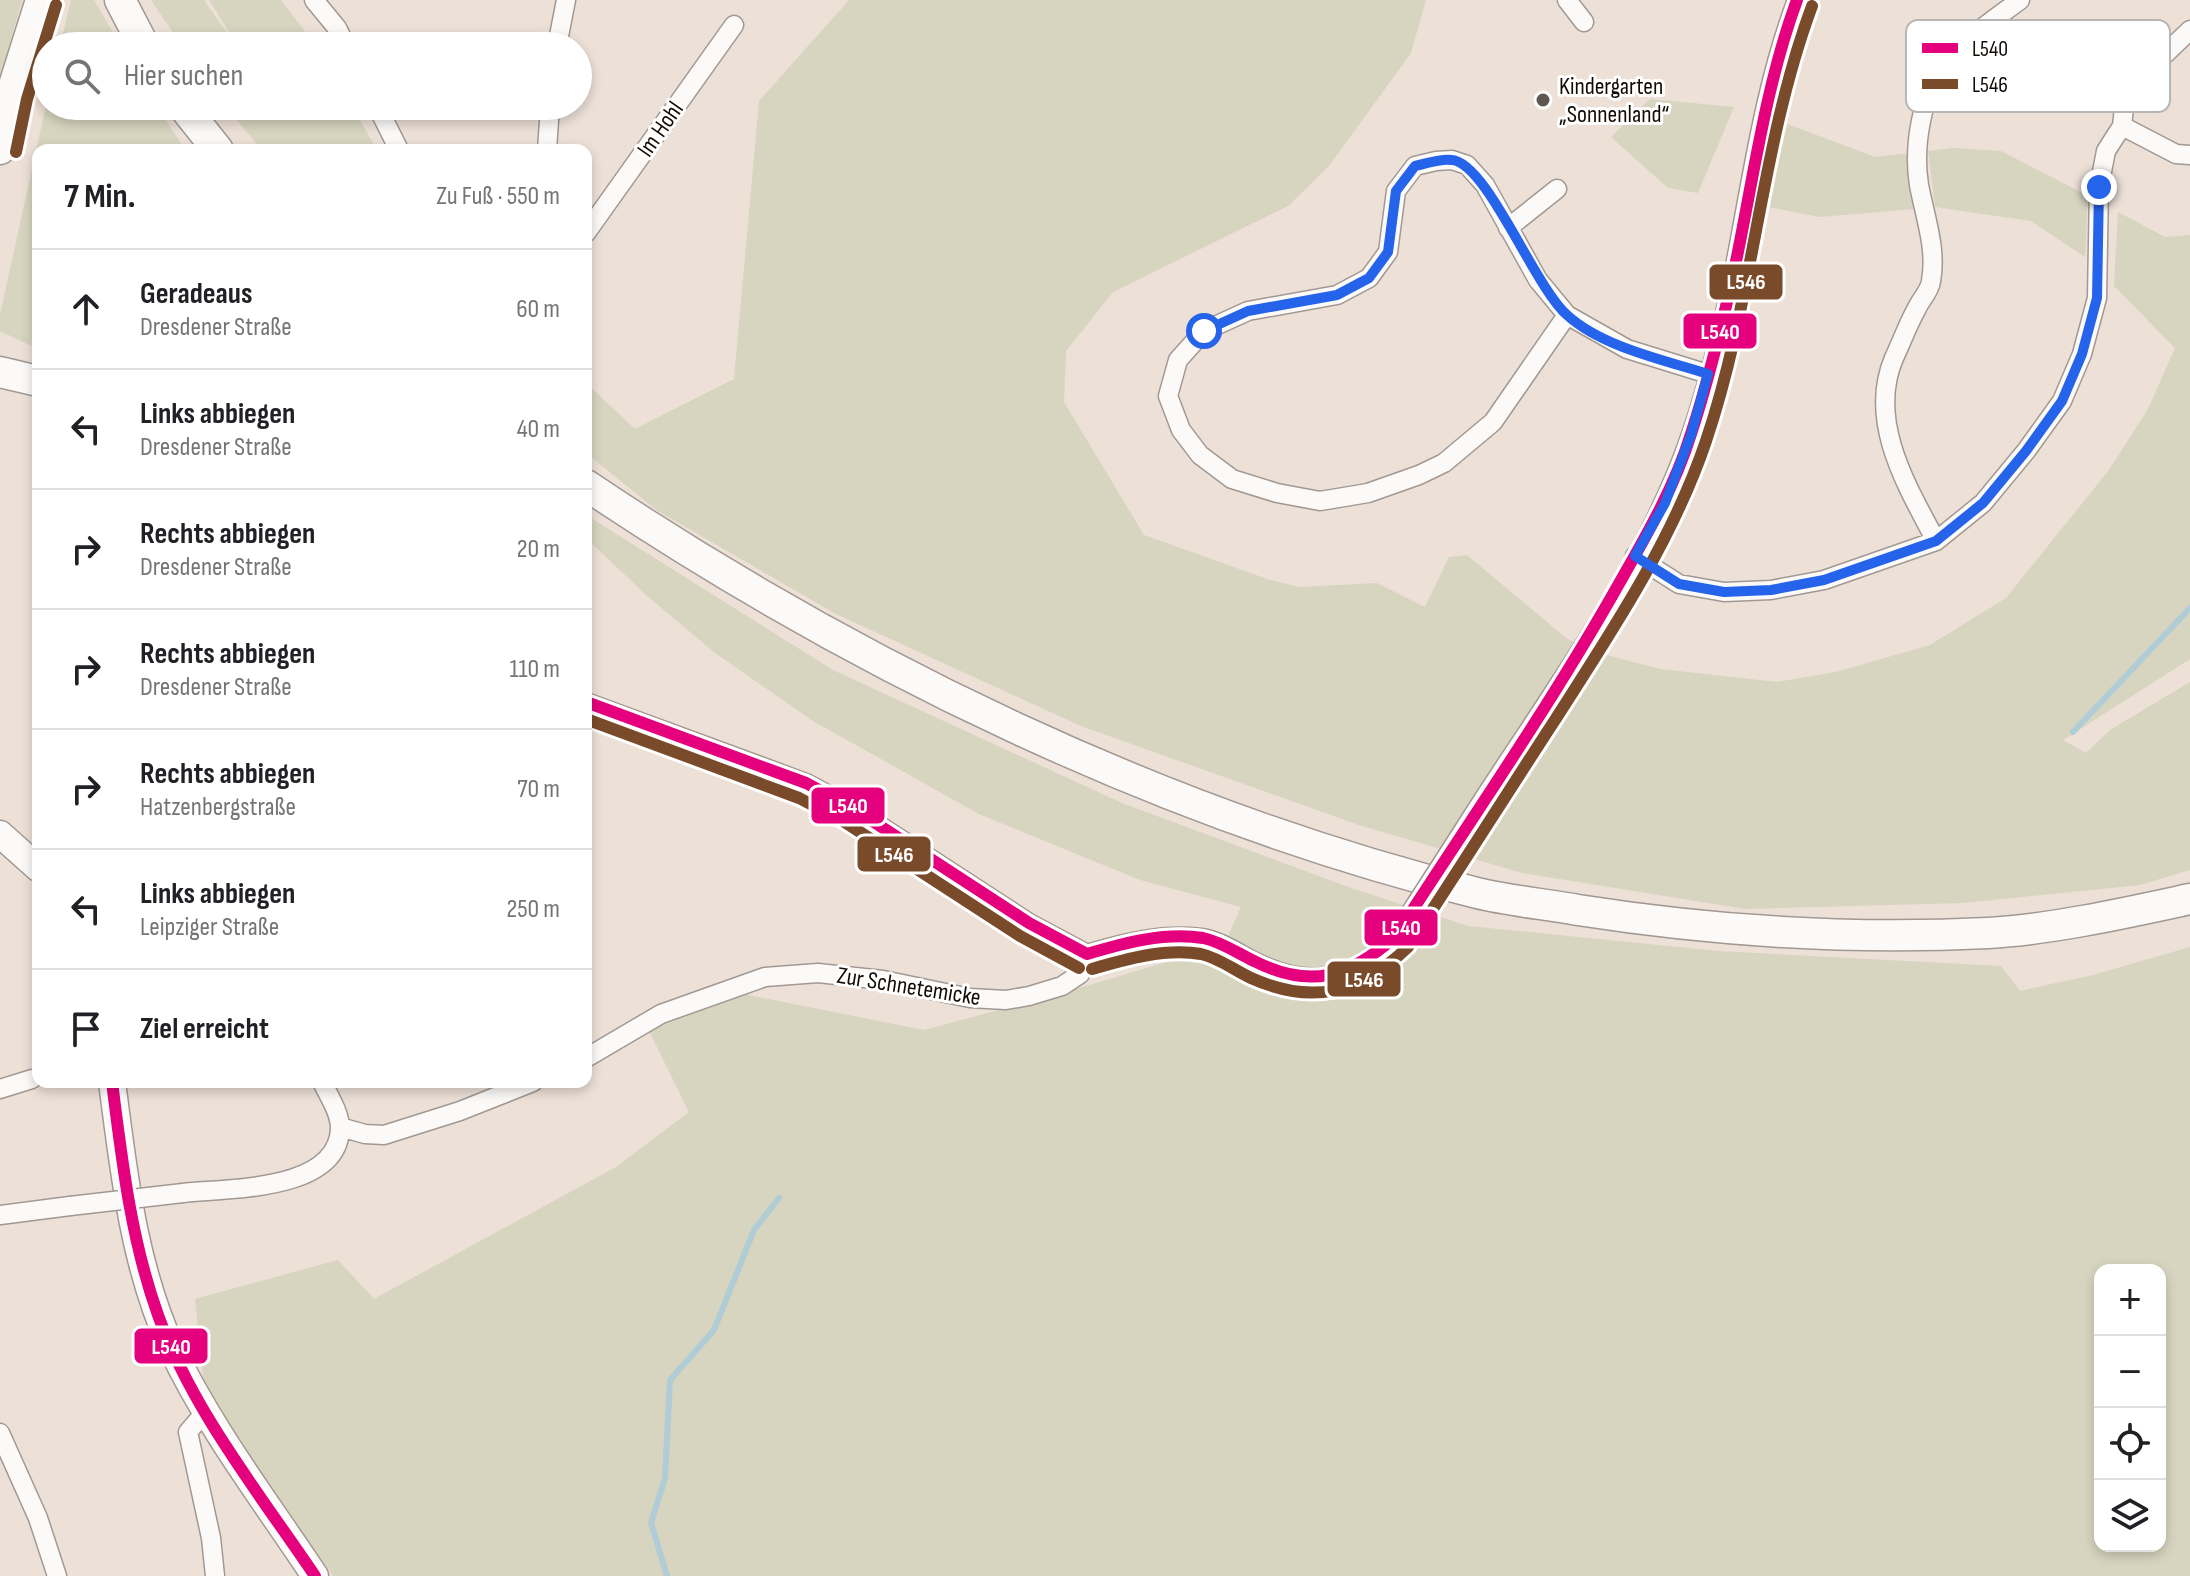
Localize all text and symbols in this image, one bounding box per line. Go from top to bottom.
legend [1906,20,2170,112]
search box [32,32,592,120]
text: L540 [1972,36,2008,63]
icon: search [60,54,104,98]
text: Hier suchen [124,58,243,94]
place label: Kindergarten „Sonnenland“ [1559,72,1670,129]
text: L546 [1972,72,2008,99]
marker: Kindergarten „Sonnenland“ [1534,91,1552,109]
street label: Im Hohl [631,96,690,163]
route end [2081,169,2117,205]
text: 7 Min. [64,176,135,217]
text: Zu Fuß · 550 m [436,181,560,212]
line badge: L546 [1708,263,1784,301]
text: L546 [1726,269,1766,296]
text: Geradeaus [140,276,253,312]
icon: ahead [64,287,108,331]
text: 60 m [516,294,560,325]
text: Dresdener Straße [140,312,292,343]
line badge: L540 [1682,312,1758,350]
route start [1186,313,1222,349]
text: L540 [1700,319,1740,346]
text: Links abbiegen [140,396,295,432]
icon: left [64,407,108,451]
text: 40 m [517,414,560,445]
text: Dresdener Straße [140,432,292,463]
text: Rechts abbiegen [140,516,315,552]
icon: right [64,527,108,571]
text: 20 m [517,534,560,565]
text: Dresdener Straße [140,552,292,583]
text: Rechts abbiegen [140,636,315,672]
icon: right [64,647,108,691]
text: 110 m [509,654,560,685]
text: Dresdener Straße [140,672,292,703]
text: Rechts abbiegen [140,756,315,792]
icon: right [64,767,108,811]
text: 70 m [517,774,560,805]
line badge: L540 [810,786,886,825]
text: Hatzenbergstraße [140,792,296,823]
text: L540 [828,793,868,820]
line badge: L546 [856,835,932,873]
text: L546 [874,842,914,869]
text: Links abbiegen [140,876,295,912]
icon: left [64,887,108,931]
text: 250 m [506,894,560,925]
line badge: L540 [1363,908,1439,947]
text: Leipziger Straße [140,912,279,943]
text: L540 [1381,915,1421,942]
line badge: L546 [1326,960,1402,998]
street label: Zur Schnetemicke [835,961,983,1012]
text: L546 [1344,967,1384,994]
icon: arrive [64,1007,108,1051]
text: Ziel erreicht [140,1011,269,1047]
map controls [2094,1264,2166,1552]
button: + [2094,1264,2166,1336]
line badge: L540 [133,1327,209,1365]
text: L540 [151,1334,191,1361]
button: − [2094,1336,2166,1408]
button: locate [2094,1408,2166,1480]
button: layers [2094,1480,2166,1552]

